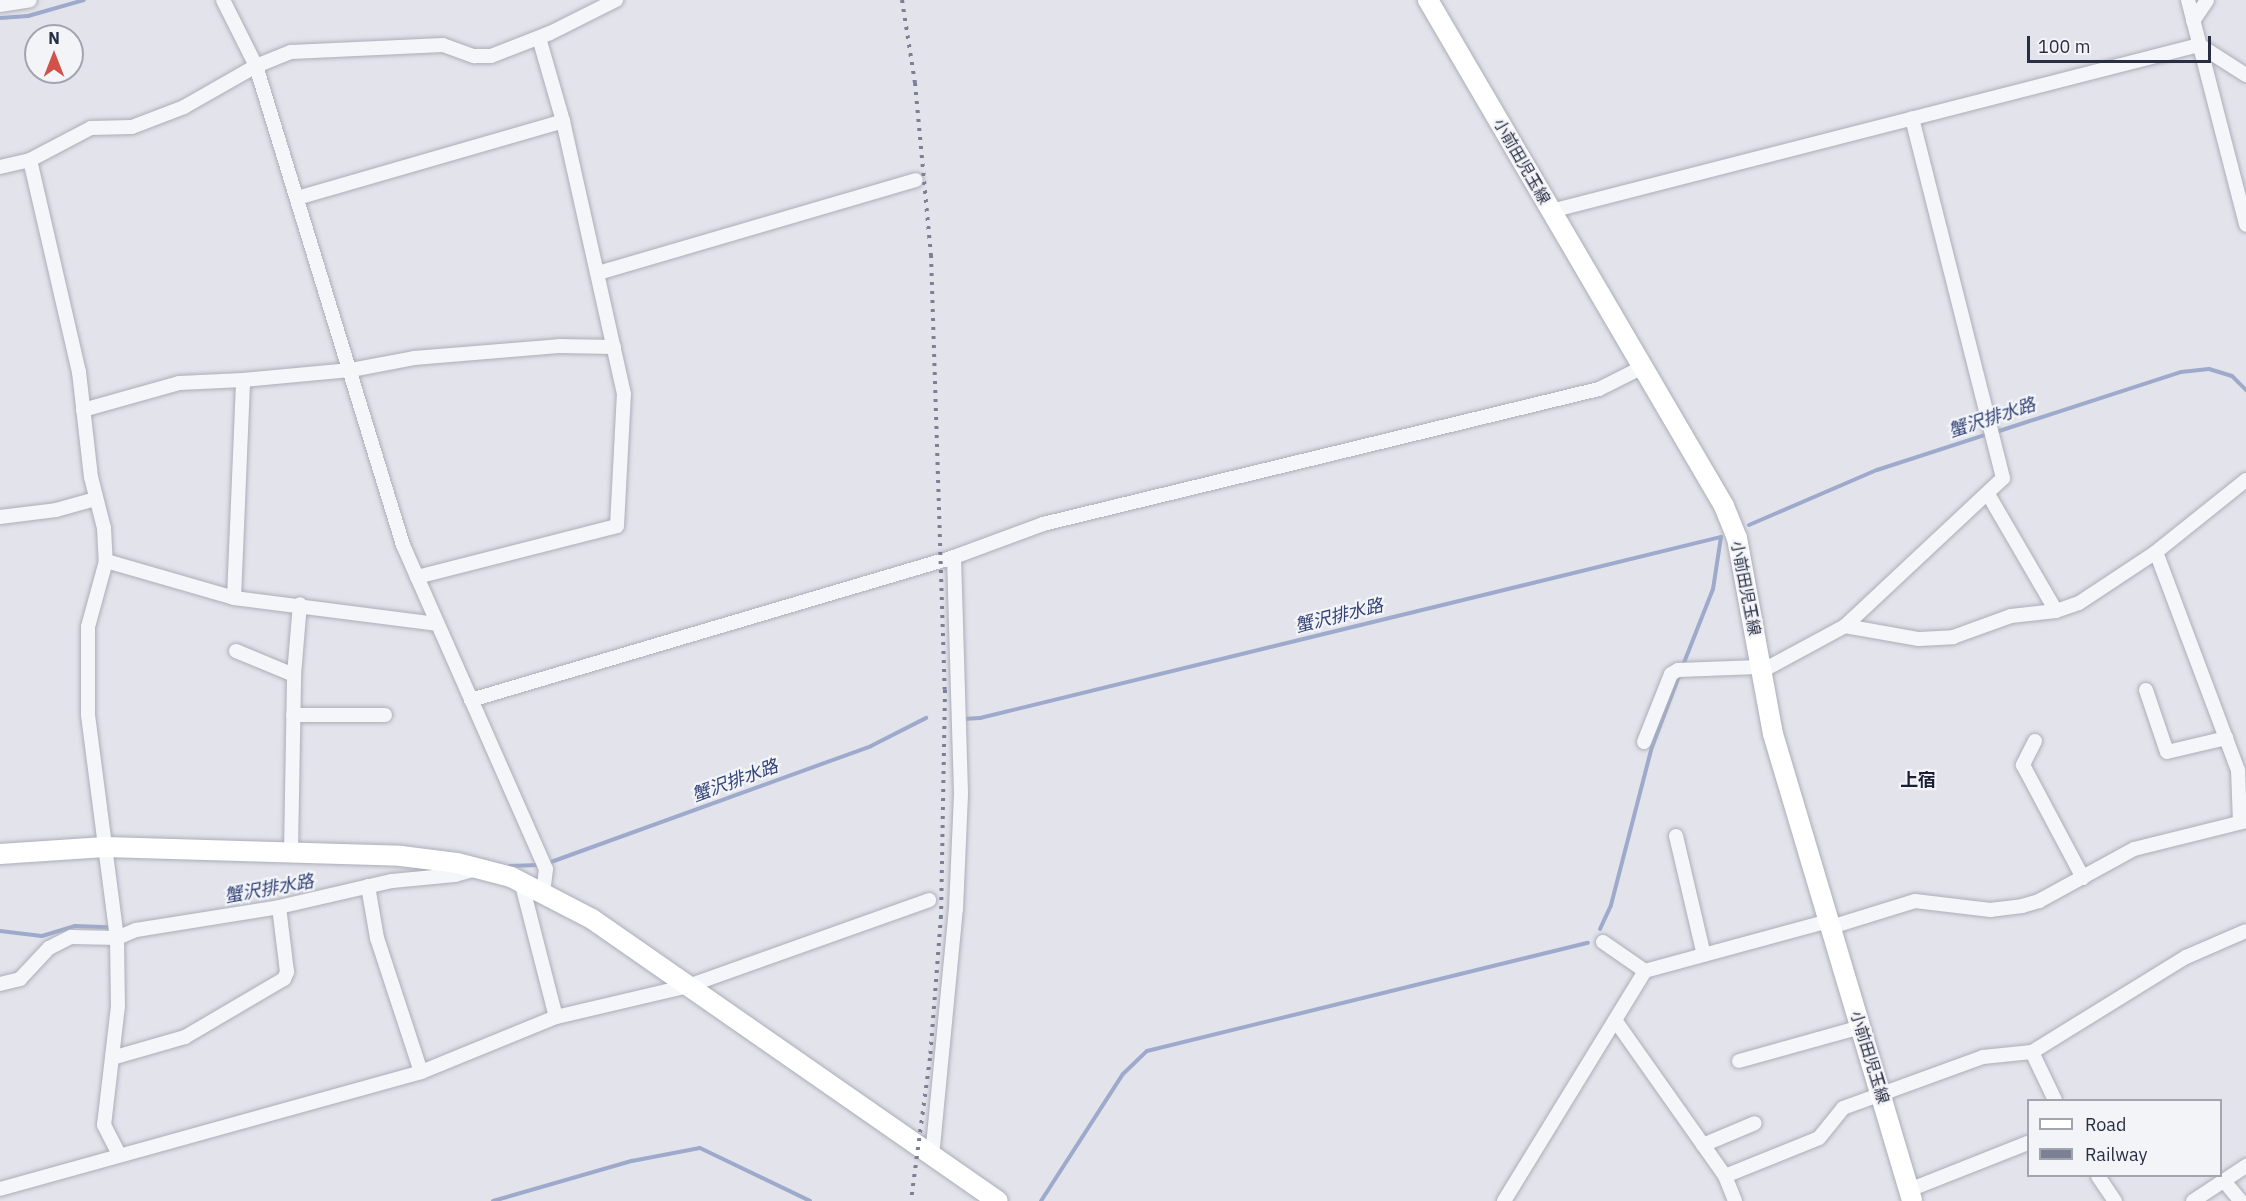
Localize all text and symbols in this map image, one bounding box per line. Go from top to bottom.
north arrow [24,24,84,84]
scale bar [2030,24,2214,62]
text: N [48,28,60,48]
text: 100 m [2038,35,2090,58]
street label: 小前田児玉線 [1490,115,1554,207]
water label: 蟹沢排水路 [1946,394,2038,442]
street label: 小前田児玉線 [1727,539,1765,637]
water label: 蟹沢排水路 [1293,595,1385,637]
water label: 蟹沢排水路 [689,755,781,807]
district label: 上宿 [1900,769,1936,791]
water label: 蟹沢排水路 [223,871,315,907]
street label: 小前田児玉線 [1847,1008,1893,1106]
legend [2027,1099,2222,1177]
text: Road [2085,1113,2126,1136]
text: Railway [2085,1143,2147,1166]

